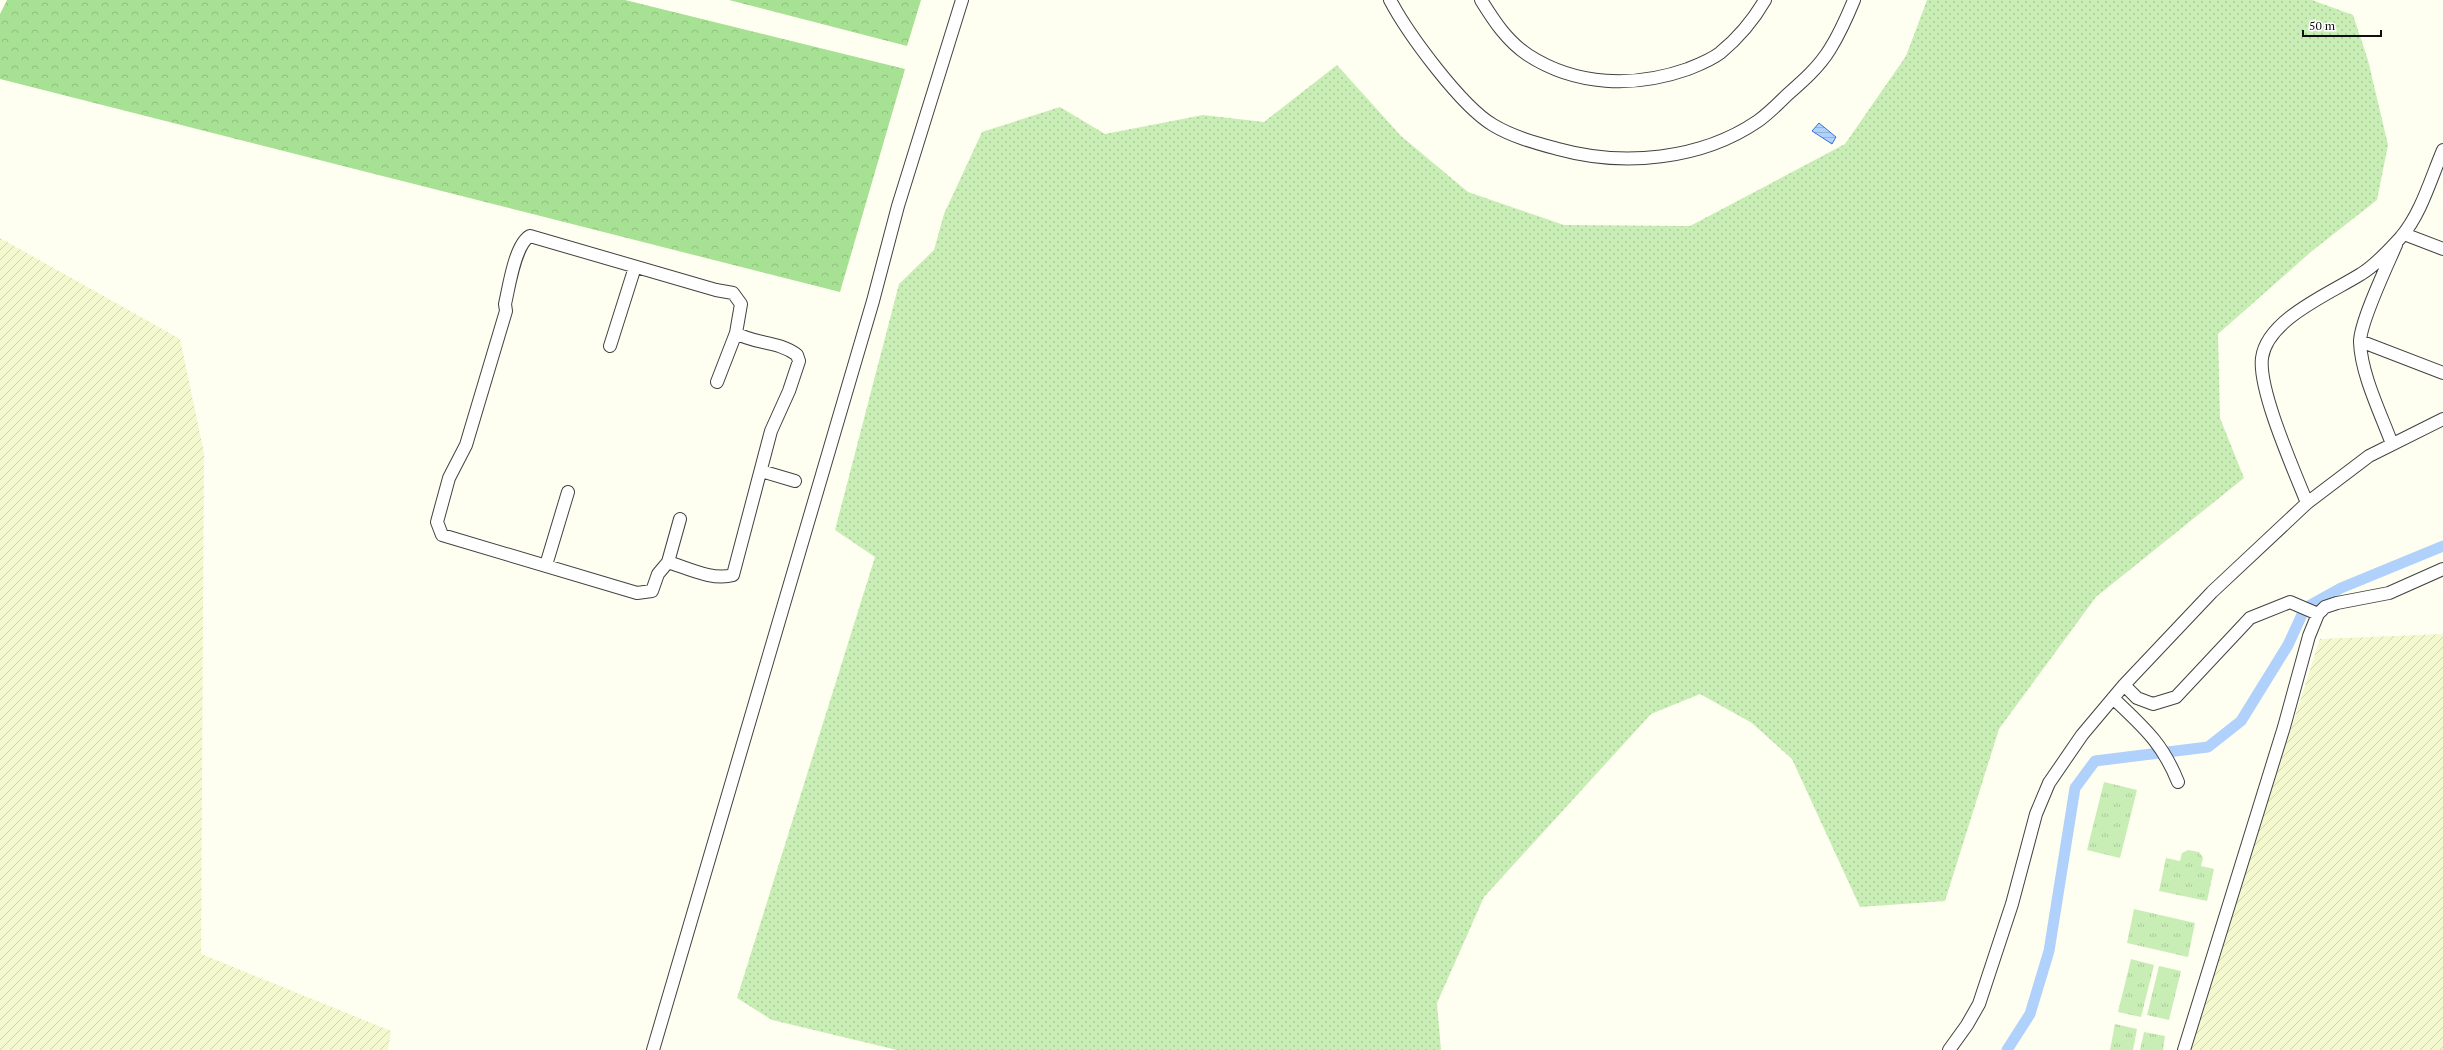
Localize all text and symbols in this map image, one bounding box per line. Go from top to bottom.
scale bar [2303,12,2381,38]
text: 50 m [2309,18,2336,33]

